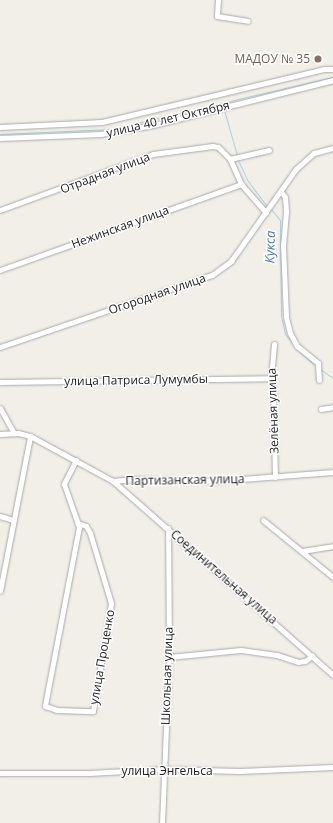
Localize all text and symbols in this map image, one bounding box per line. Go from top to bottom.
place label: МАДОУ № 35 [234,52,310,66]
marker: МАДОУ № 35 [313,54,323,64]
street label: улица 40 лет Октября [105,98,231,140]
street label: Отрадная улица [58,149,152,197]
street label: Нежинская улица [69,203,171,251]
water label: Кукса [262,230,278,264]
street label: Огородная улица [106,271,208,317]
street label: Зелёная улица [264,368,282,454]
street label: улица Патриса Лумумбы [64,372,208,388]
street label: Партизанская улица [125,472,245,488]
street label: Соединительная улица [168,527,280,627]
street label: улица Проценко [87,608,117,706]
street label: Школьная улица [158,627,176,725]
street label: улица Энгельса [121,764,213,778]

